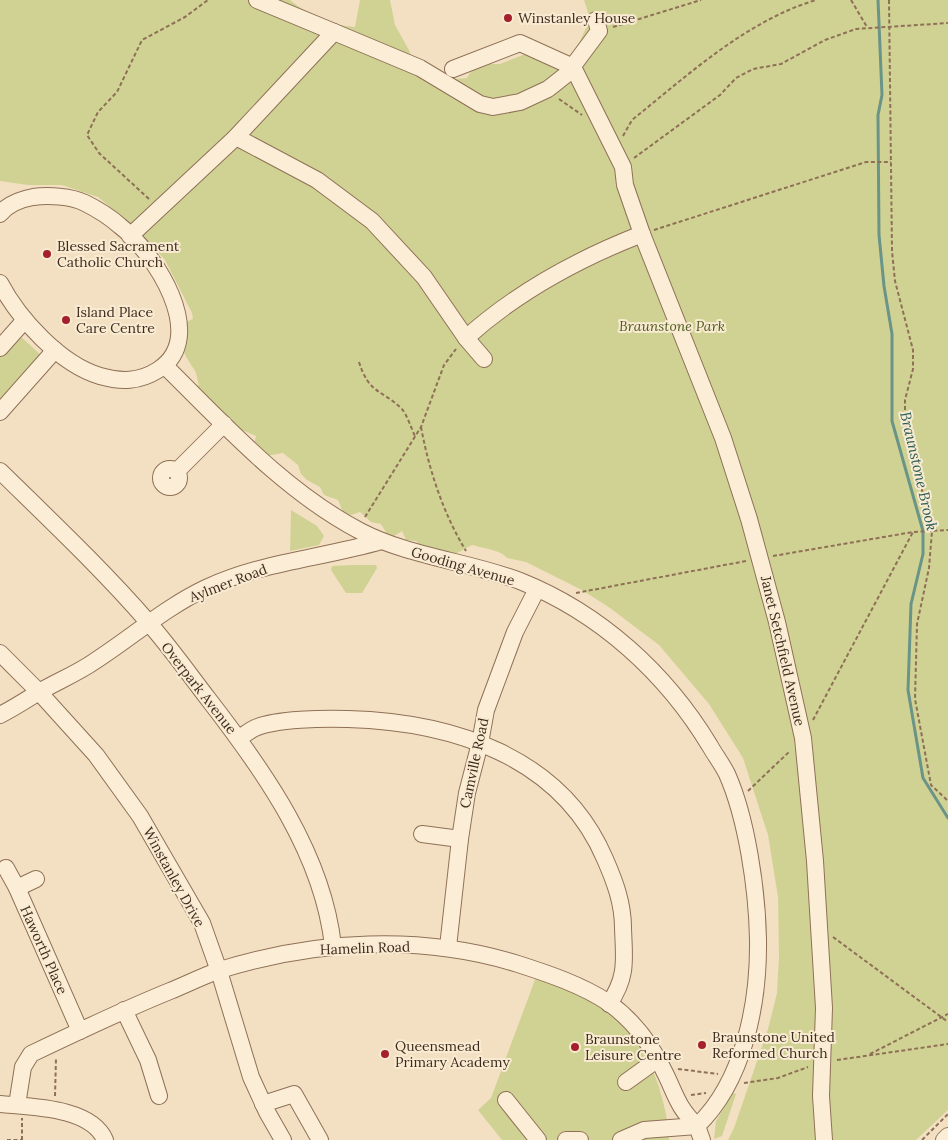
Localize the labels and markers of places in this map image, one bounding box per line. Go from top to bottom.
place label: Winstanley House [518,9,636,27]
marker: Winstanley House [502,12,514,24]
place label: Blessed Sacrament Catholic Church [57,237,180,271]
marker: Blessed Sacrament Catholic Church [41,248,53,260]
place label: Island Place Care Centre [76,303,155,337]
marker: Island Place Care Centre [60,314,72,326]
place label: Braunstone United Reformed Church [712,1028,835,1062]
place label: Braunstone Leisure Centre [585,1030,682,1064]
place label: Queensmead Primary Academy [395,1037,510,1071]
marker: Braunstone United Reformed Church [696,1039,708,1051]
marker: Braunstone Leisure Centre [569,1041,581,1053]
marker: Queensmead Primary Academy [379,1048,391,1060]

